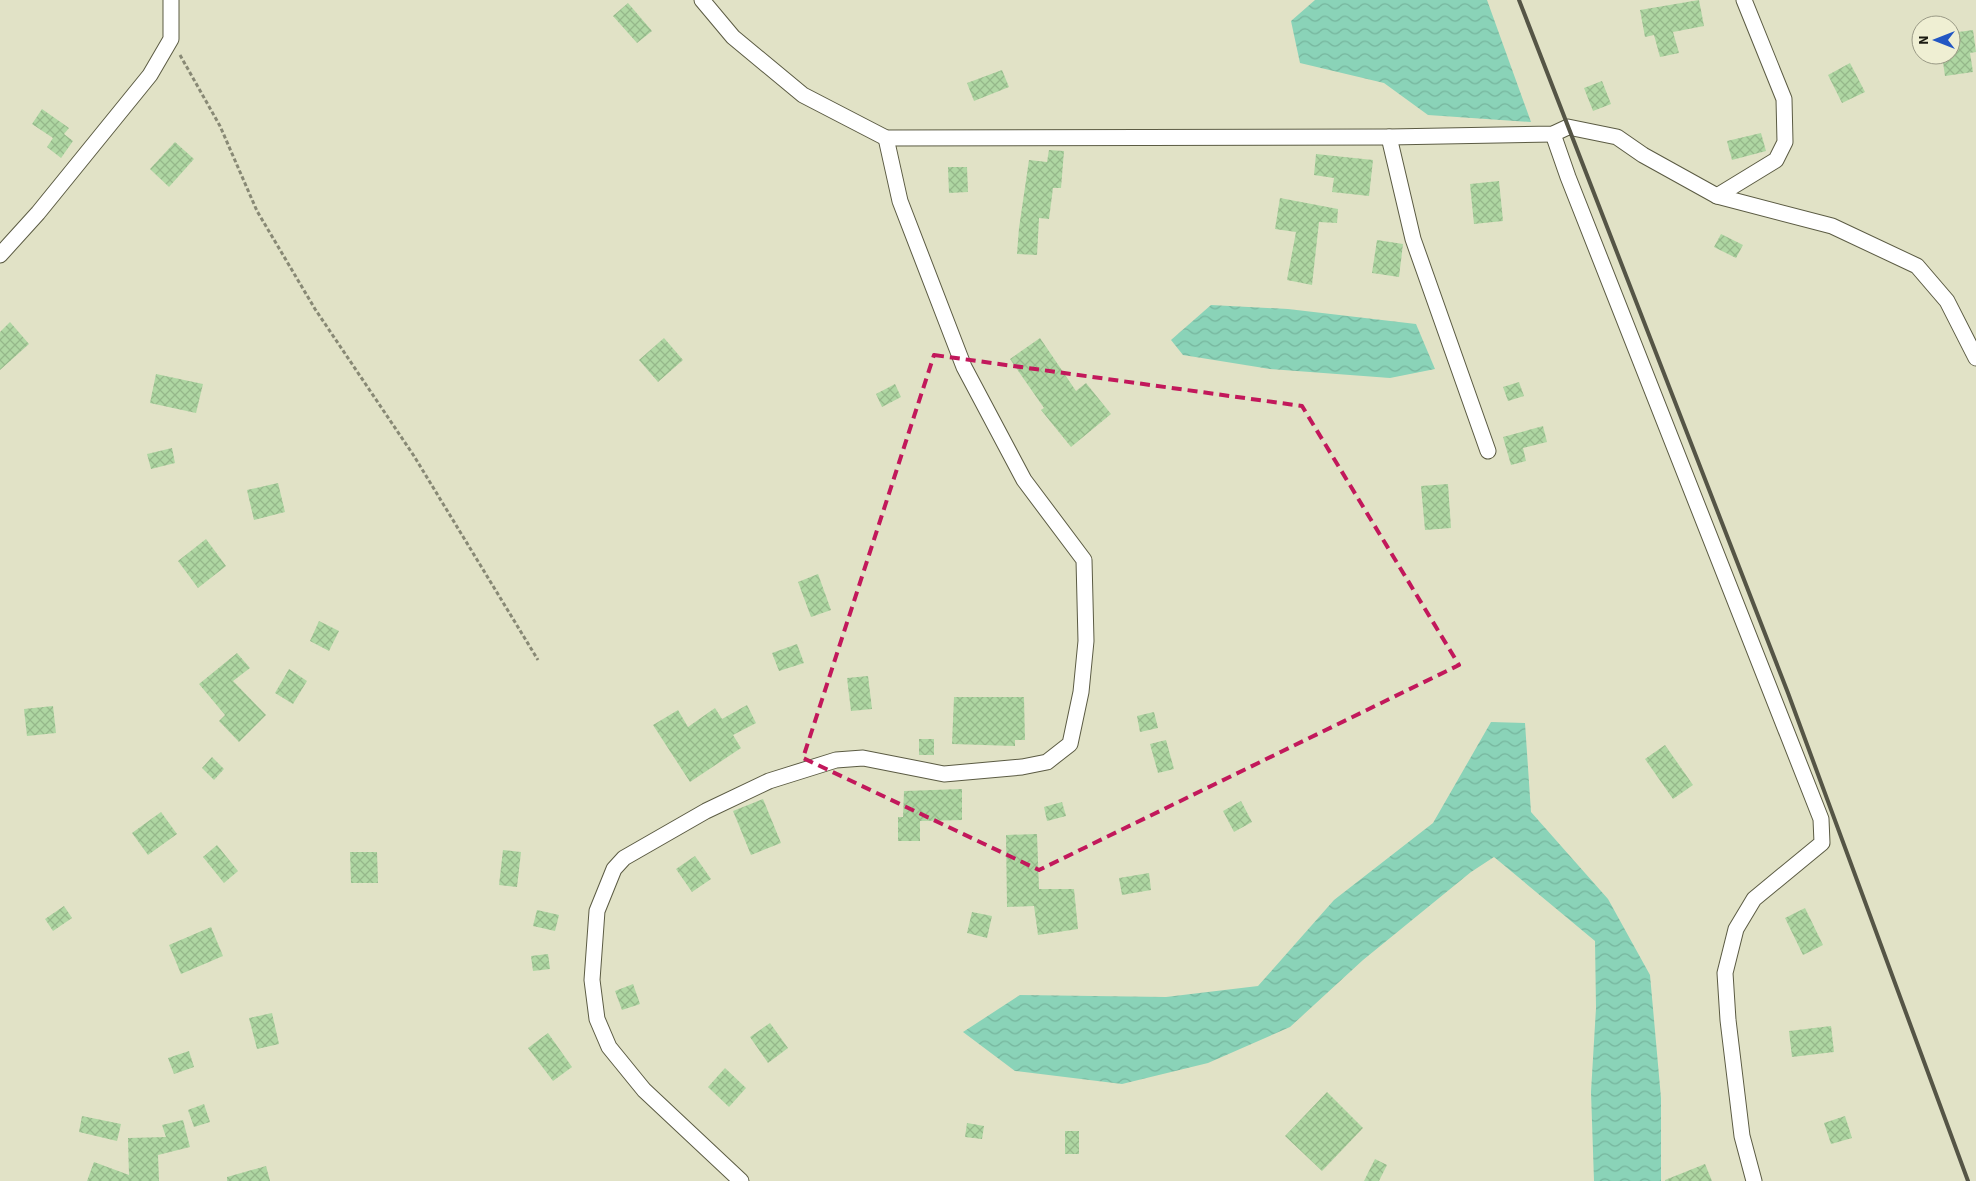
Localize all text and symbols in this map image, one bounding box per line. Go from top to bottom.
north arrow [1911,15,1961,65]
text: N [1914,35,1934,45]

